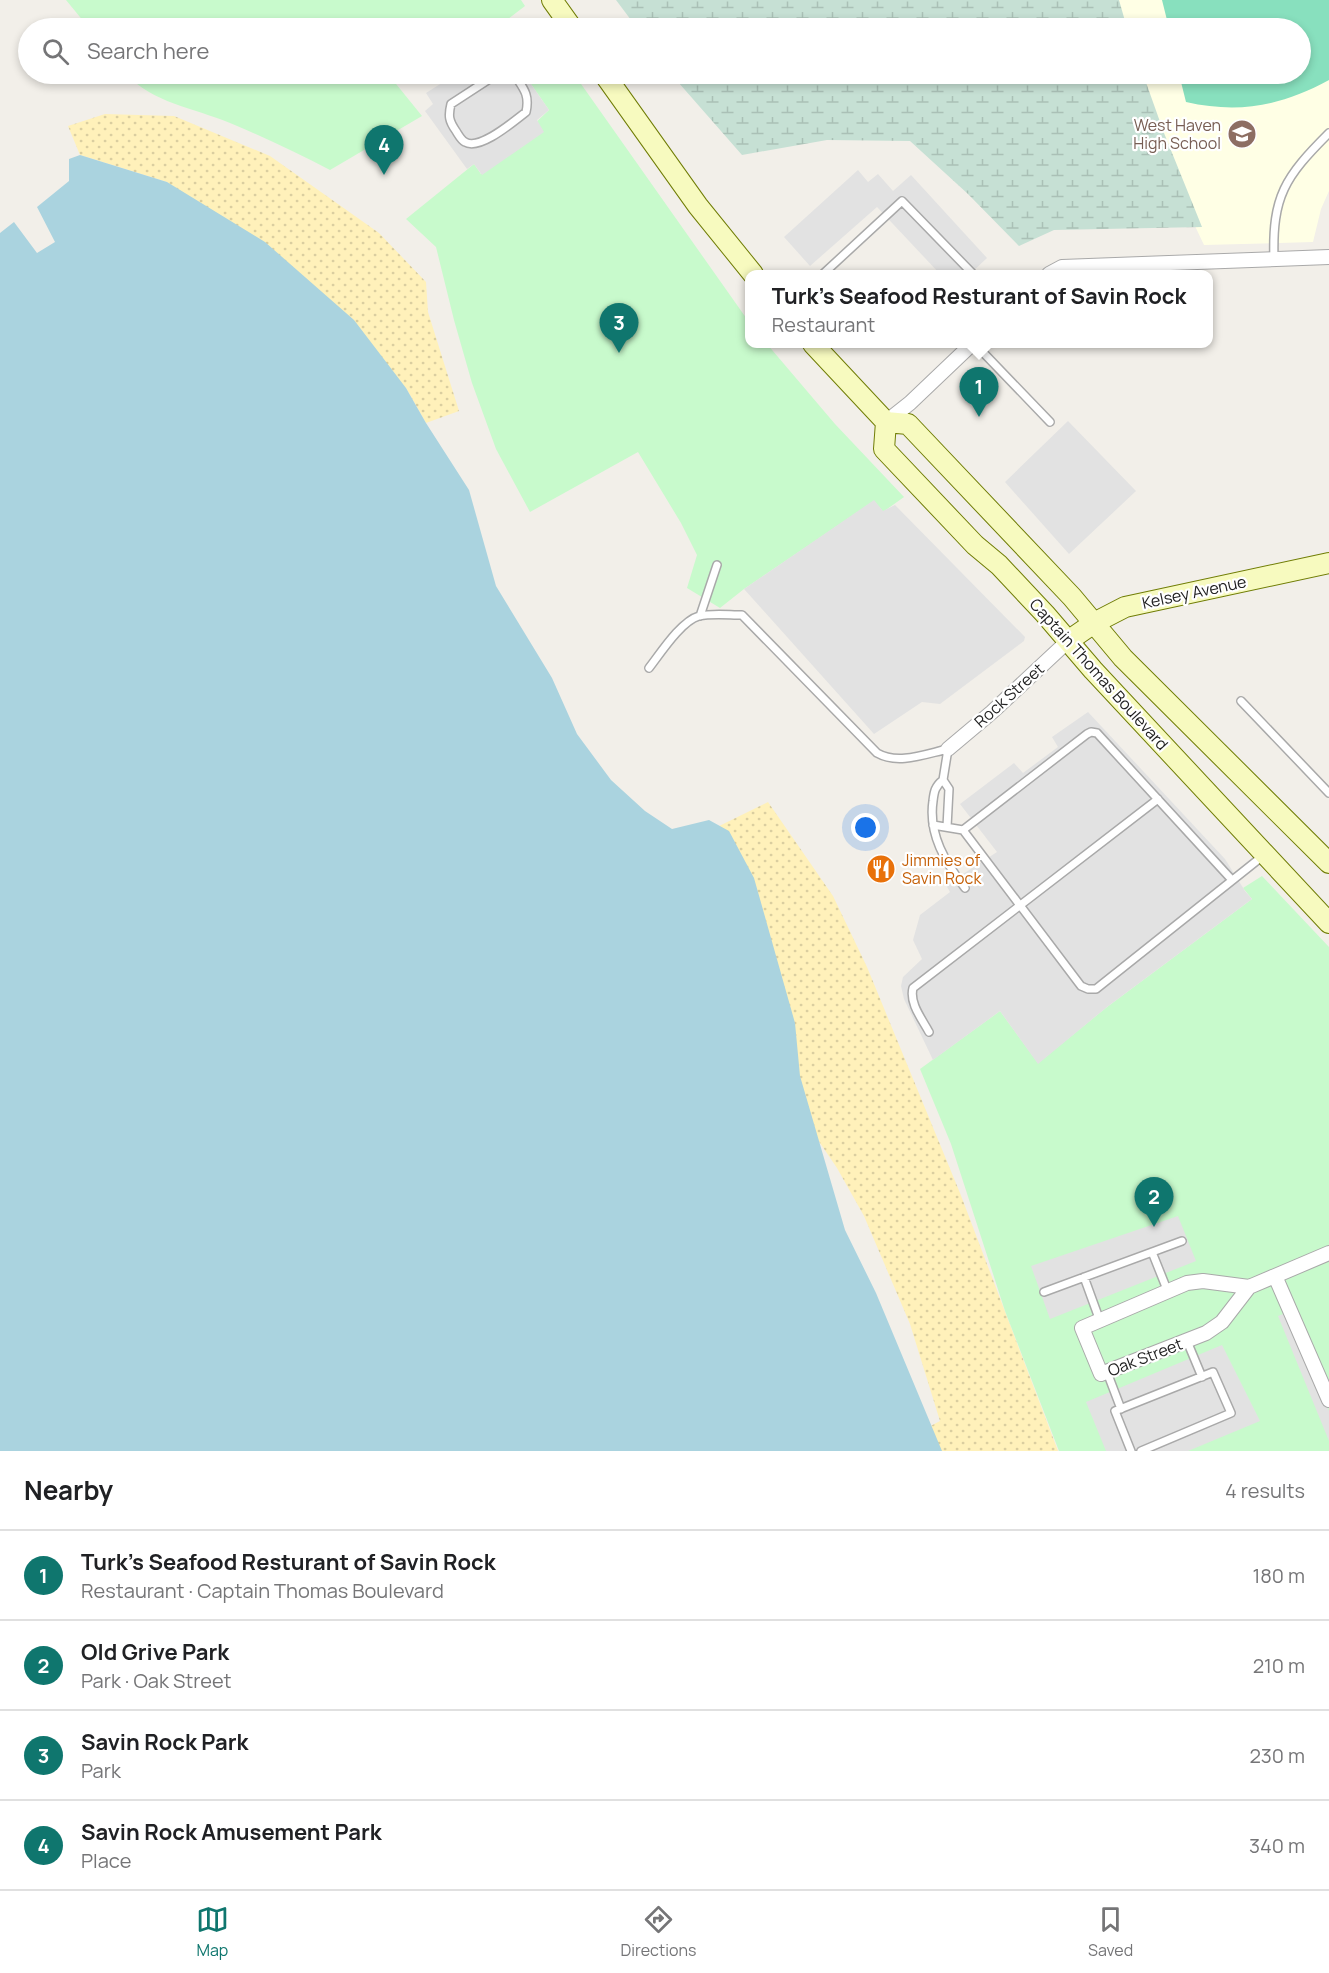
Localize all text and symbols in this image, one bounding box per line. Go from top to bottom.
search box [18,18,1311,84]
icon: search [39,35,72,68]
text: Search here [87,36,209,66]
place label: West Haven High School [1133,114,1221,154]
school or university icon: West Haven High School [1226,118,1258,150]
pin: 4 [364,126,404,175]
popup [745,270,1213,348]
text: Turk's Seafood Resturant of Savin Rock [772,281,1186,311]
pin: 3 [600,304,638,353]
text: Restaurant [772,311,875,338]
pin: 1 [960,368,998,417]
street label: Kelsey Avenue [1140,570,1248,614]
street label: Captain Thomas Boulevard [1025,593,1173,755]
street label: Rock Street [969,658,1049,732]
your location [851,813,880,842]
place label: Jimmies of Savin Rock [902,849,982,889]
restaurant icon: Jimmies of Savin Rock [865,853,897,885]
pin: 2 [1134,1178,1174,1227]
street label: Oak Street [1104,1333,1186,1381]
text: Nearby [24,1472,113,1508]
text: 4 results [1225,1477,1305,1504]
text: Turk's Seafood Resturant of Savin Rock [81,1547,496,1577]
text: 1 [39,1562,48,1589]
text: 180 m [1252,1562,1305,1589]
text: Restaurant · Captain Thomas Boulevard [81,1577,444,1604]
text: Old Grive Park [81,1637,229,1667]
text: 2 [38,1652,49,1679]
text: 210 m [1253,1652,1305,1679]
text: Park · Oak Street [81,1667,232,1694]
text: Savin Rock Park [81,1727,248,1757]
text: 3 [38,1742,49,1769]
text: 230 m [1249,1742,1305,1769]
text: Park [81,1757,121,1784]
text: Savin Rock Amusement Park [81,1817,382,1847]
text: 4 [37,1832,50,1859]
text: 340 m [1249,1832,1305,1859]
text: Place [81,1847,131,1874]
tab: Map [196,1903,229,1961]
tab: Directions [621,1903,696,1961]
tab: Saved [1088,1903,1133,1961]

